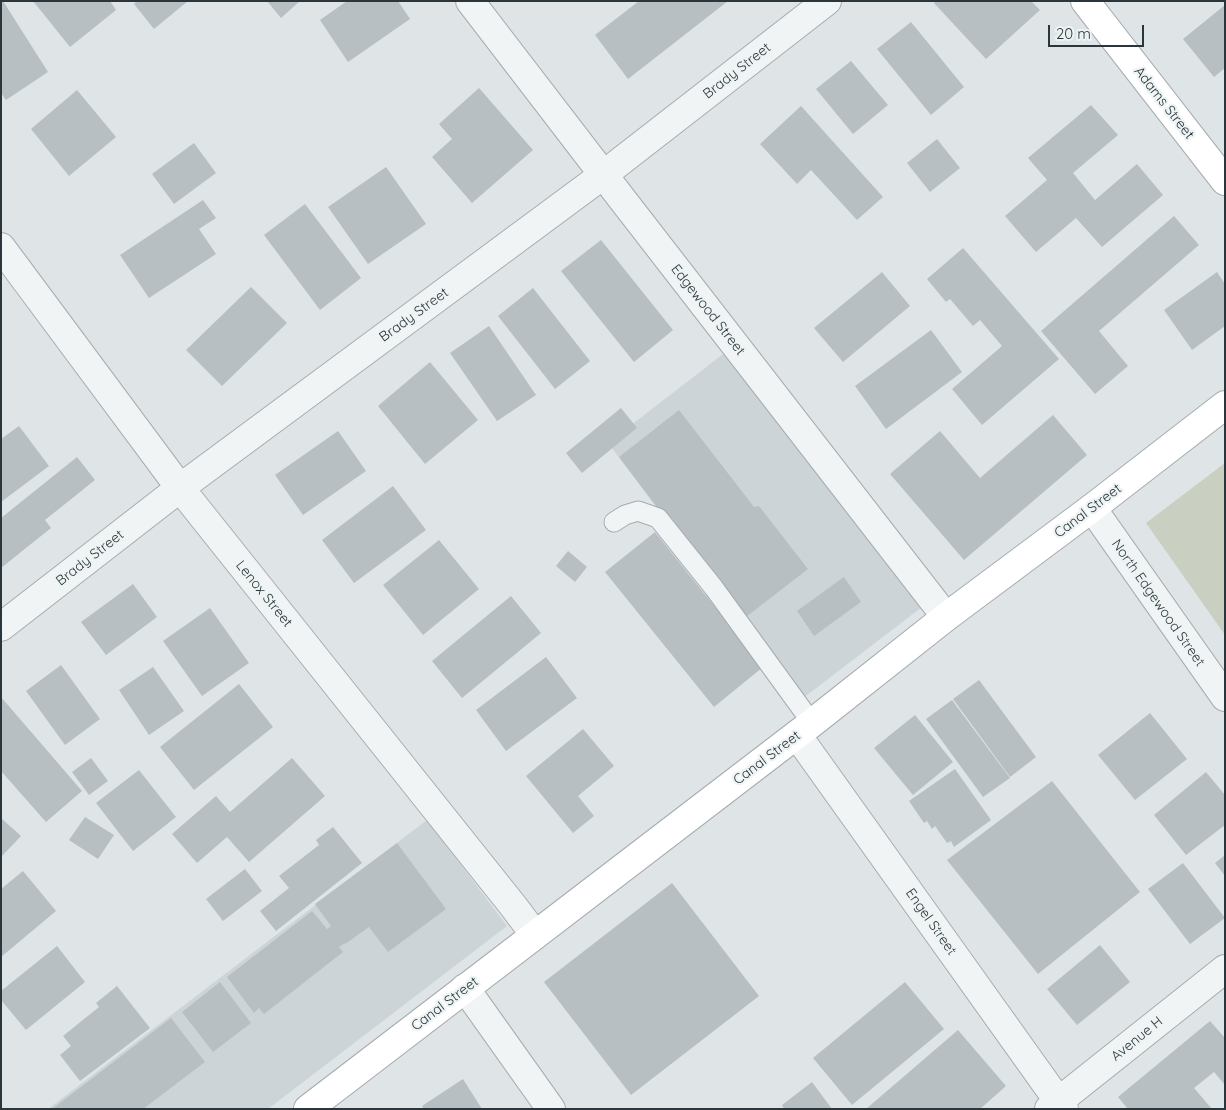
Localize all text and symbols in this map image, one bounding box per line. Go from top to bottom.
scale bar [1051,15,1147,47]
text: 20 m [1056,24,1091,43]
street label: Brady Street [700,39,774,103]
street label: Adams Street [1130,63,1198,143]
street label: Edgewood Street [667,261,749,359]
street label: Brady Street [376,284,452,346]
street label: Canal Street [1051,480,1125,542]
street label: Brady Street [53,526,127,590]
street label: North Edgewood Street [1108,536,1208,670]
street label: Lenox Street [232,557,296,631]
street label: Canal Street [730,727,804,789]
street label: Engel Street [902,885,960,959]
street label: Canal Street [408,973,482,1035]
street label: Avenue H [1108,1013,1166,1065]

